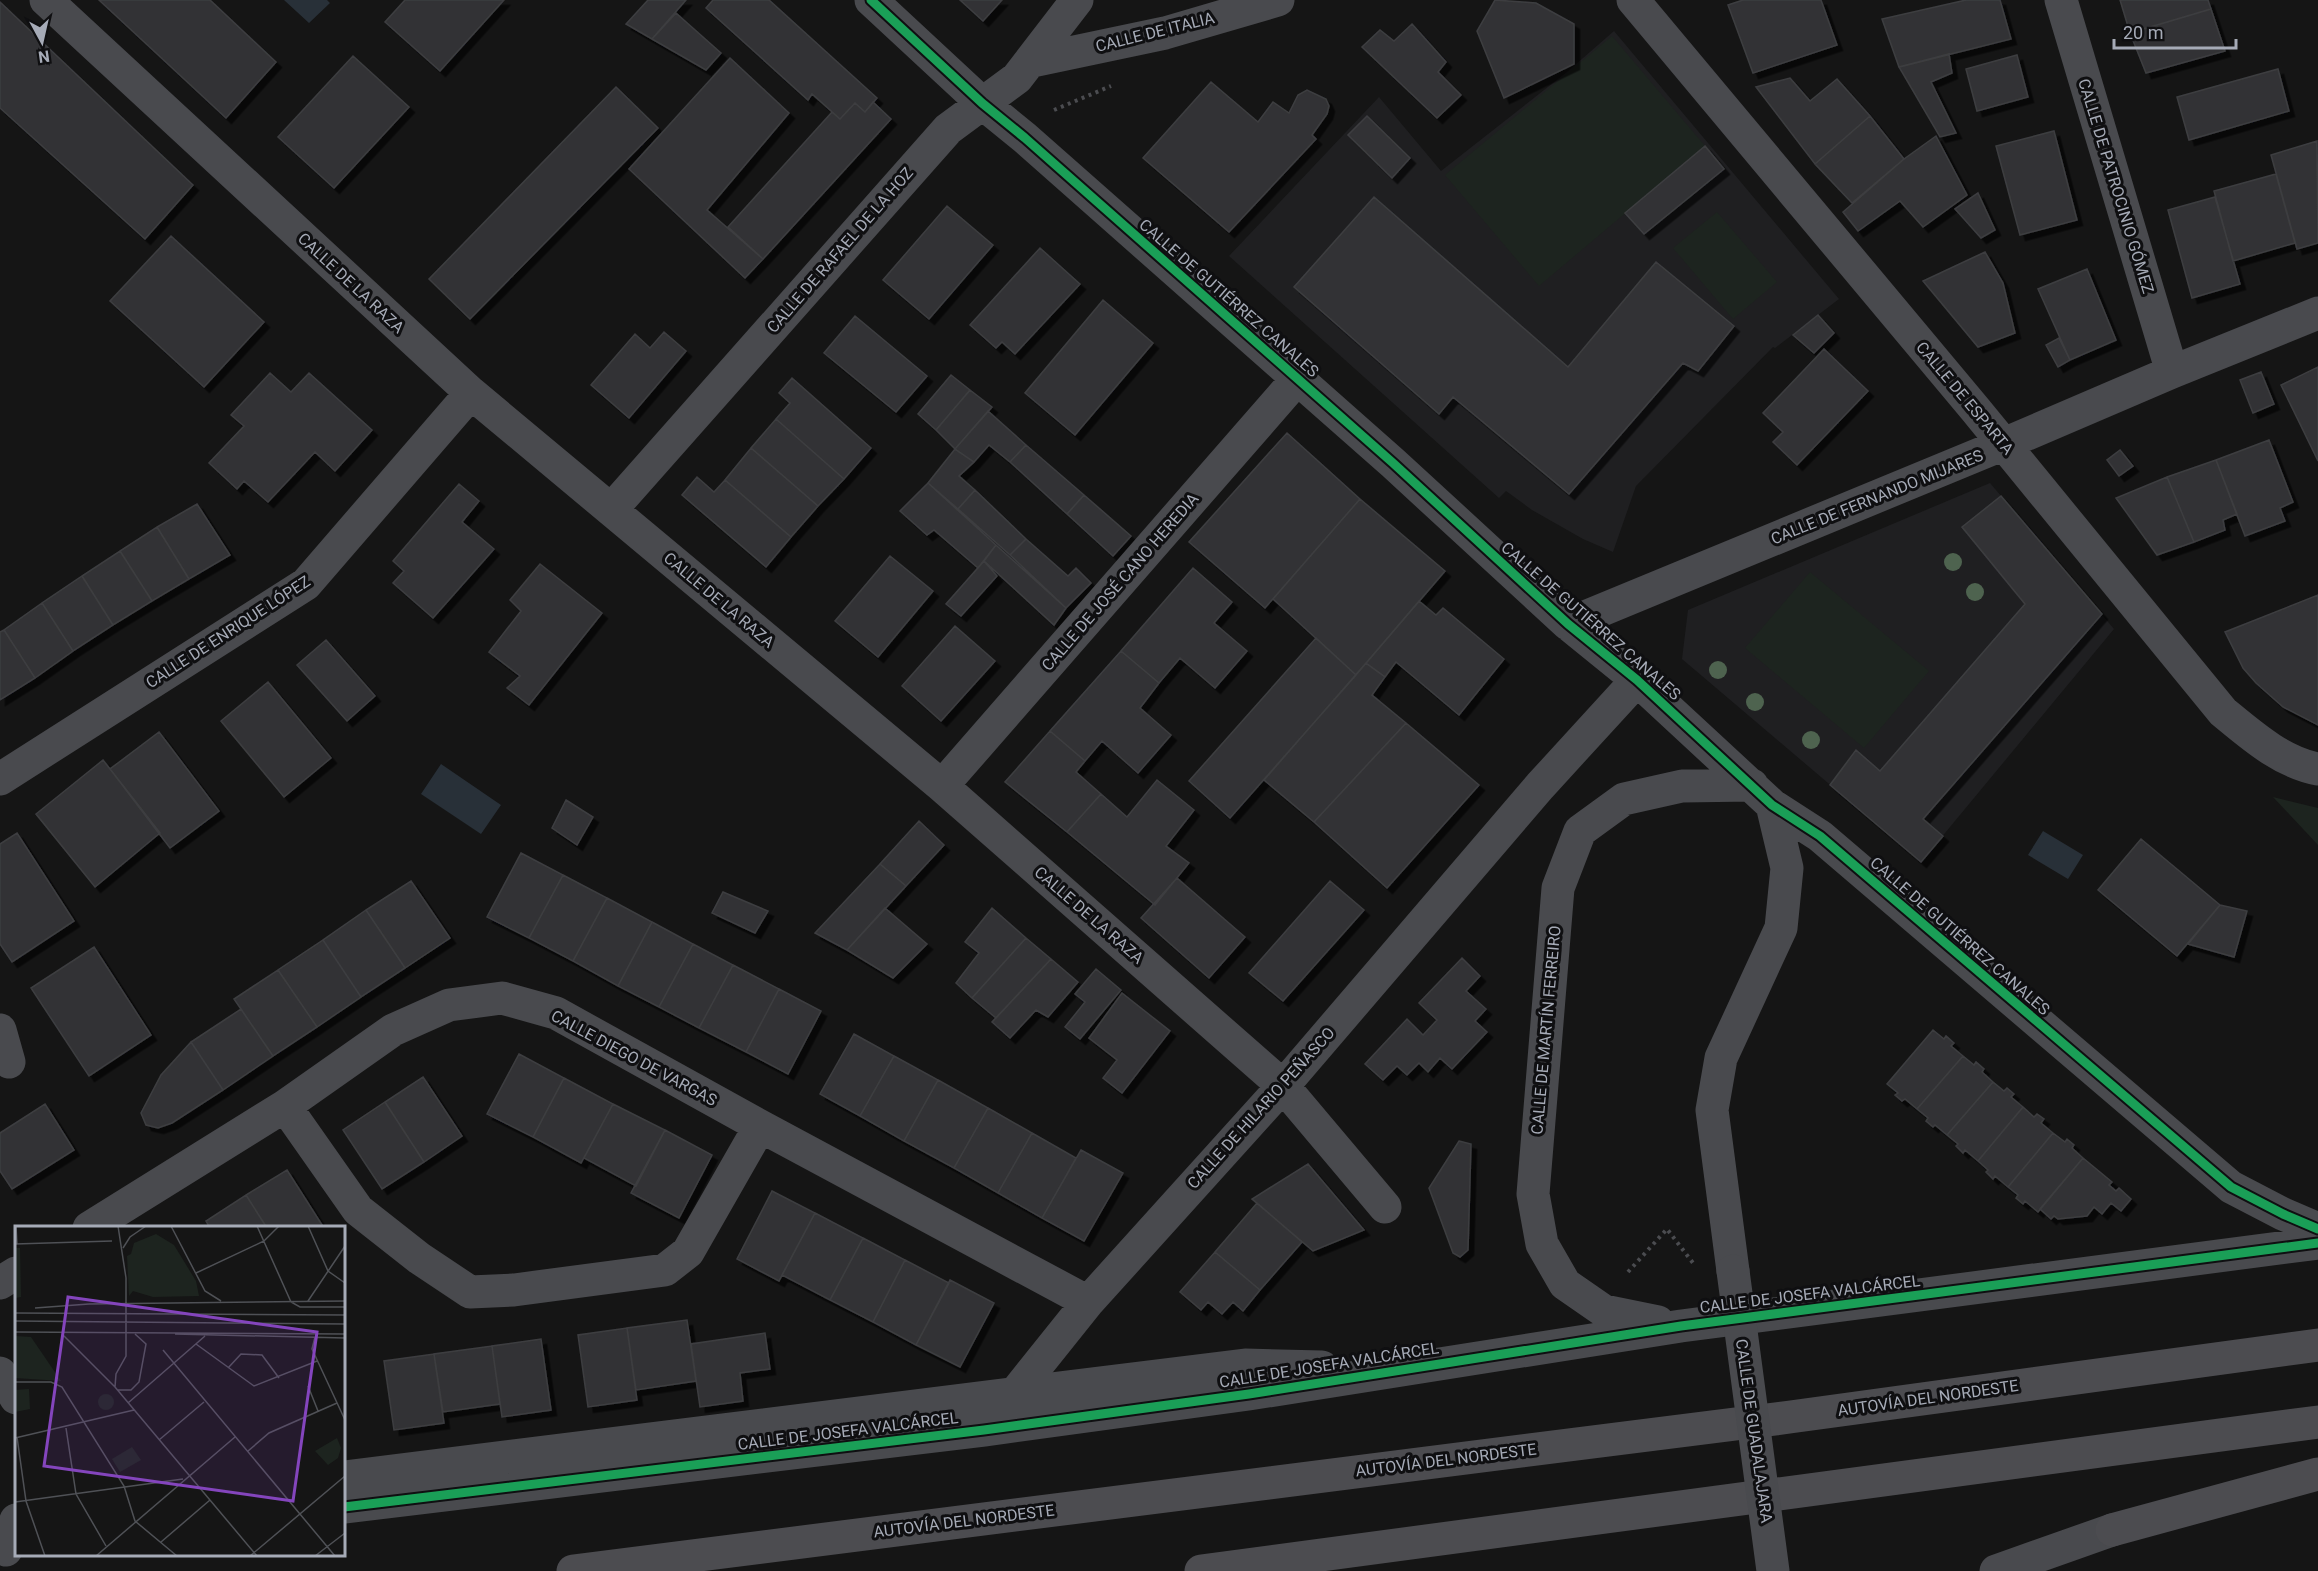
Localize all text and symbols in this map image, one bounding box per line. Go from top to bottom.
street label: CALLE DE ITALIA [1094,8,1217,56]
north arrow [12,12,72,72]
scale bar [2114,12,2236,50]
text: 20 m [2123,22,2163,43]
text: N [37,46,51,67]
street label: CALLE DE PATROCINIO GÓMEZ [2074,76,2159,296]
street label: CALLE DE RAFAEL DE LA HOZ [763,163,917,337]
street label: CALLE DE GUTIÉRREZ CANALES [1135,215,1323,381]
street label: CALLE DE LA RAZA [294,229,408,337]
street label: CALLE DE ESPARTA [1912,338,2018,459]
street label: CALLE DE FERNANDO MIJARES [1768,446,1986,548]
street label: CALLE DE JOSÉ CANO HEREDIA [1038,489,1203,675]
street label: CALLE DE GUTIÉRREZ CANALES [1497,538,1685,704]
street label: CALLE DE LA RAZA [660,548,779,652]
street label: CALLE DE ENRIQUE LÓPEZ [142,571,314,692]
street label: CALLE DE GUTIÉRREZ CANALES [1866,853,2054,1019]
street label: CALLE DE LA RAZA [1031,862,1148,968]
street label: CALLE DE MARTÍN FERREIRO [1527,925,1565,1135]
street label: CALLE DIEGO DE VARGAS [548,1006,720,1110]
street label: CALLE DE HILARIO PEÑASCO [1183,1023,1339,1193]
inset map [15,1226,345,1556]
street label: CALLE DE JOSEFA VALCÁRCEL [1699,1271,1922,1317]
street label: CALLE DE JOSEFA VALCÁRCEL [1218,1338,1441,1392]
street label: CALLE DE GUADALAJARA [1732,1338,1776,1525]
street label: AUTOVÍA DEL NORDESTE [1837,1376,2019,1420]
street label: CALLE DE JOSEFA VALCÁRCEL [737,1408,960,1454]
street label: AUTOVÍA DEL NORDESTE [1354,1439,1538,1481]
street label: AUTOVÍA DEL NORDESTE [872,1500,1056,1542]

